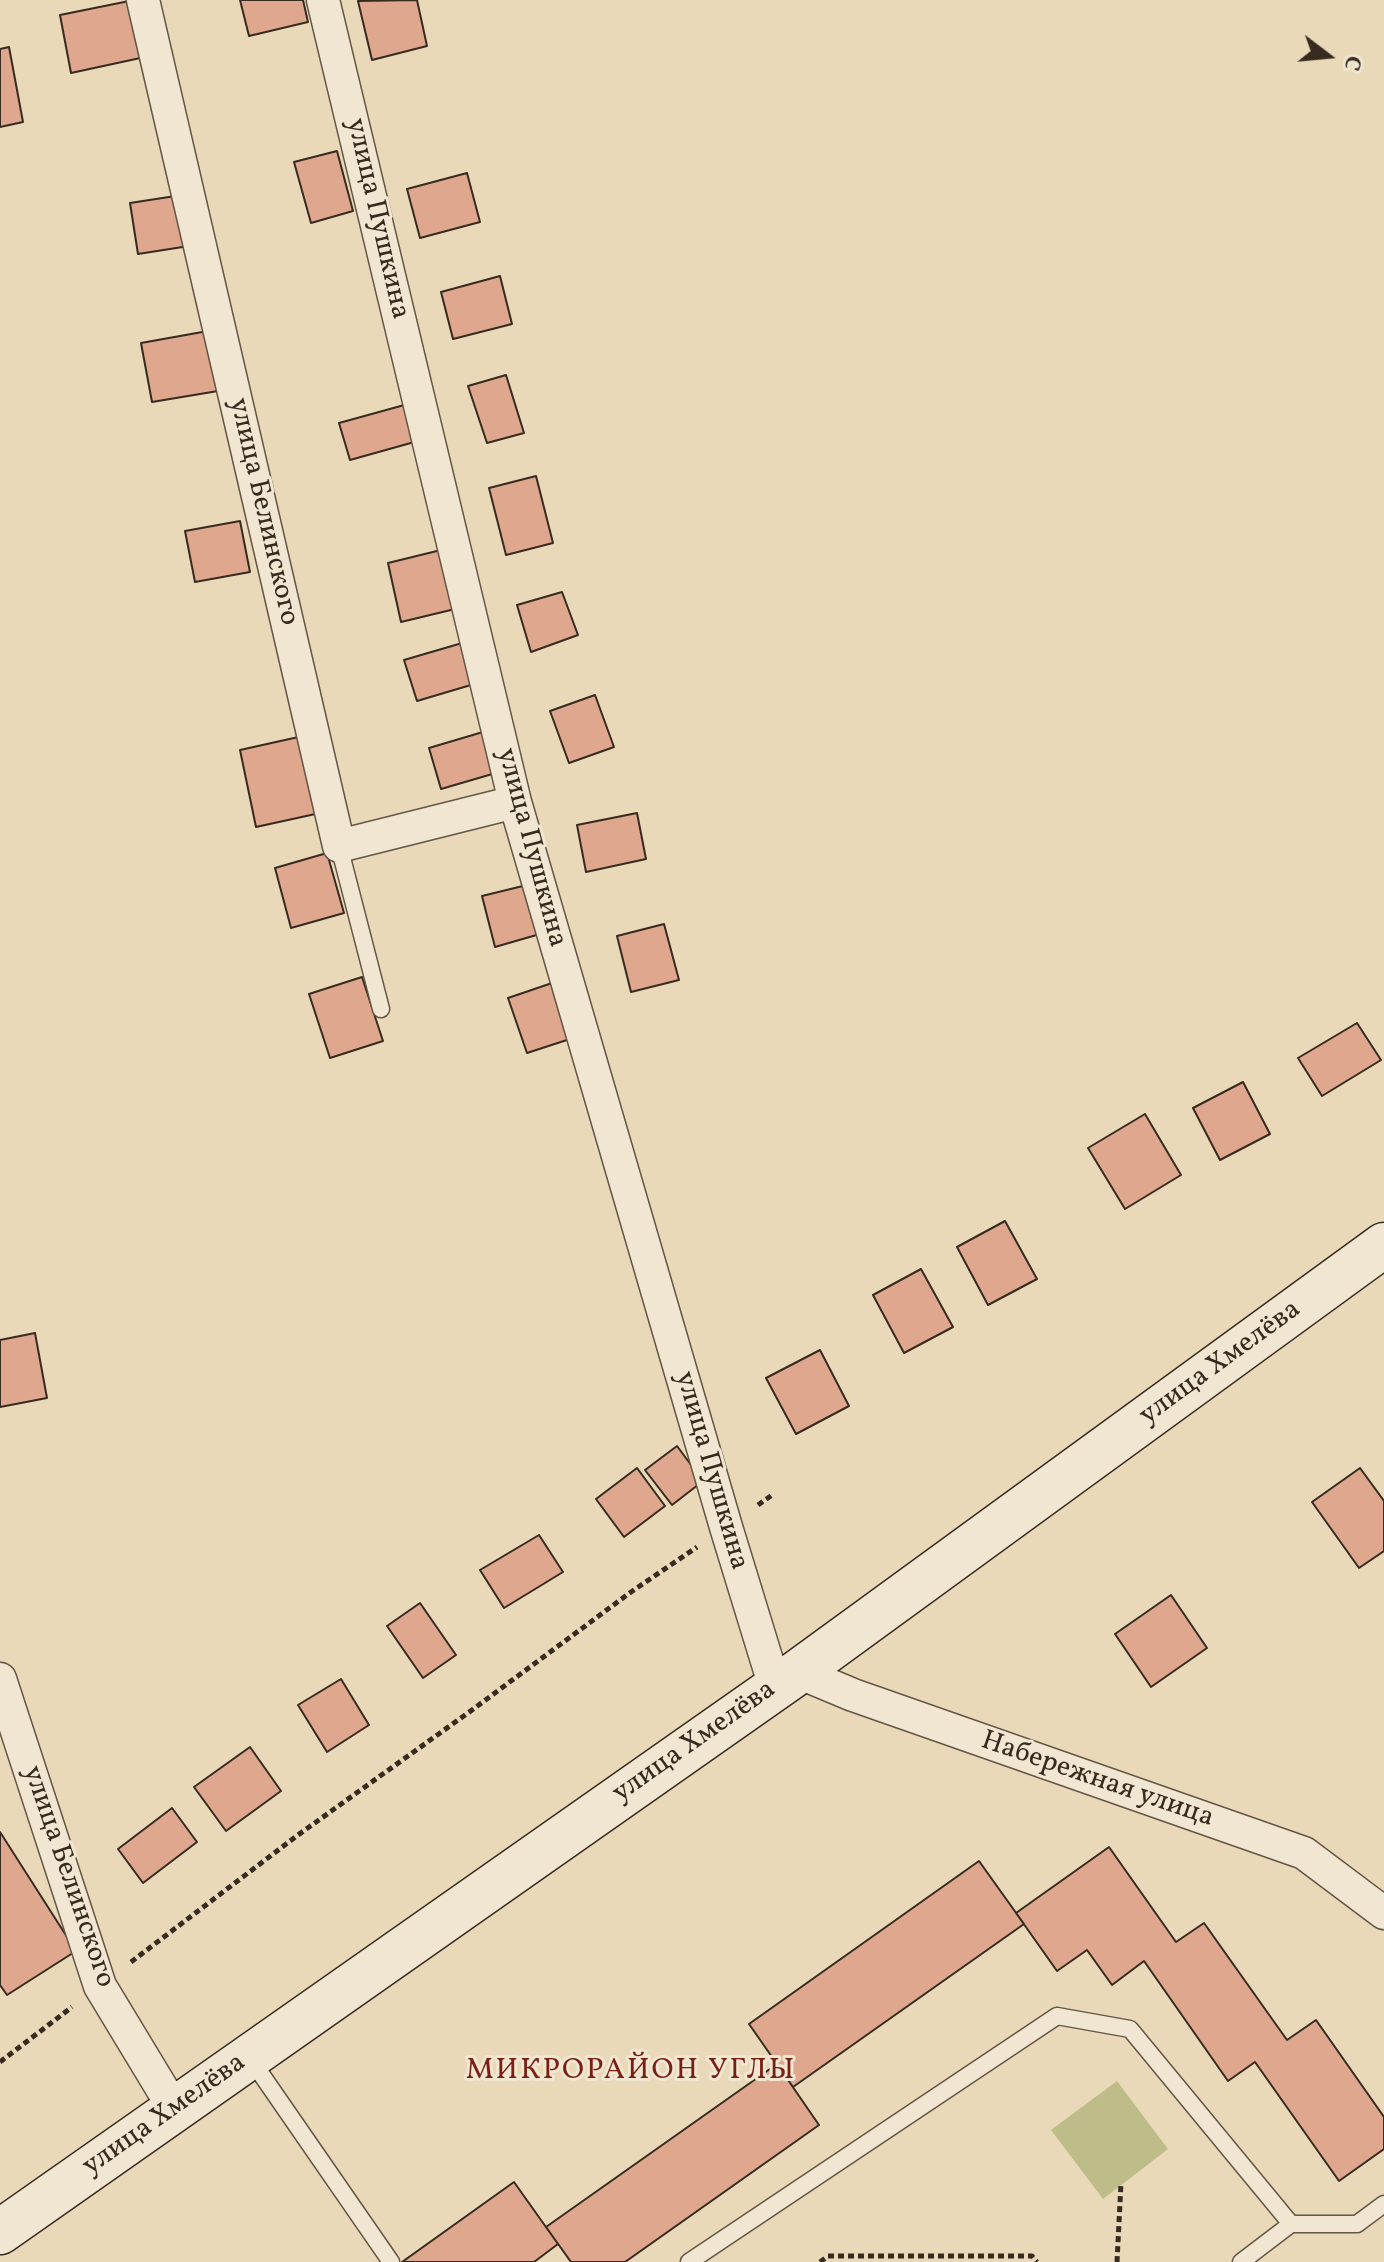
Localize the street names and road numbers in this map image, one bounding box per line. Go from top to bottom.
street label: улица Пушкина [337,115,415,323]
street label: улица Белинского [220,395,304,629]
street label: улица Пушкина [487,745,573,951]
street label: улица Хмелёва [1134,1294,1308,1434]
street label: улица Пушкина [666,1368,754,1574]
street label: улица Хмелёва [607,1674,783,1812]
street label: Набережная улица [976,1725,1218,1837]
street label: улица Белинского [13,1762,121,1992]
street label: улица Хмелёва [77,2047,253,2185]

